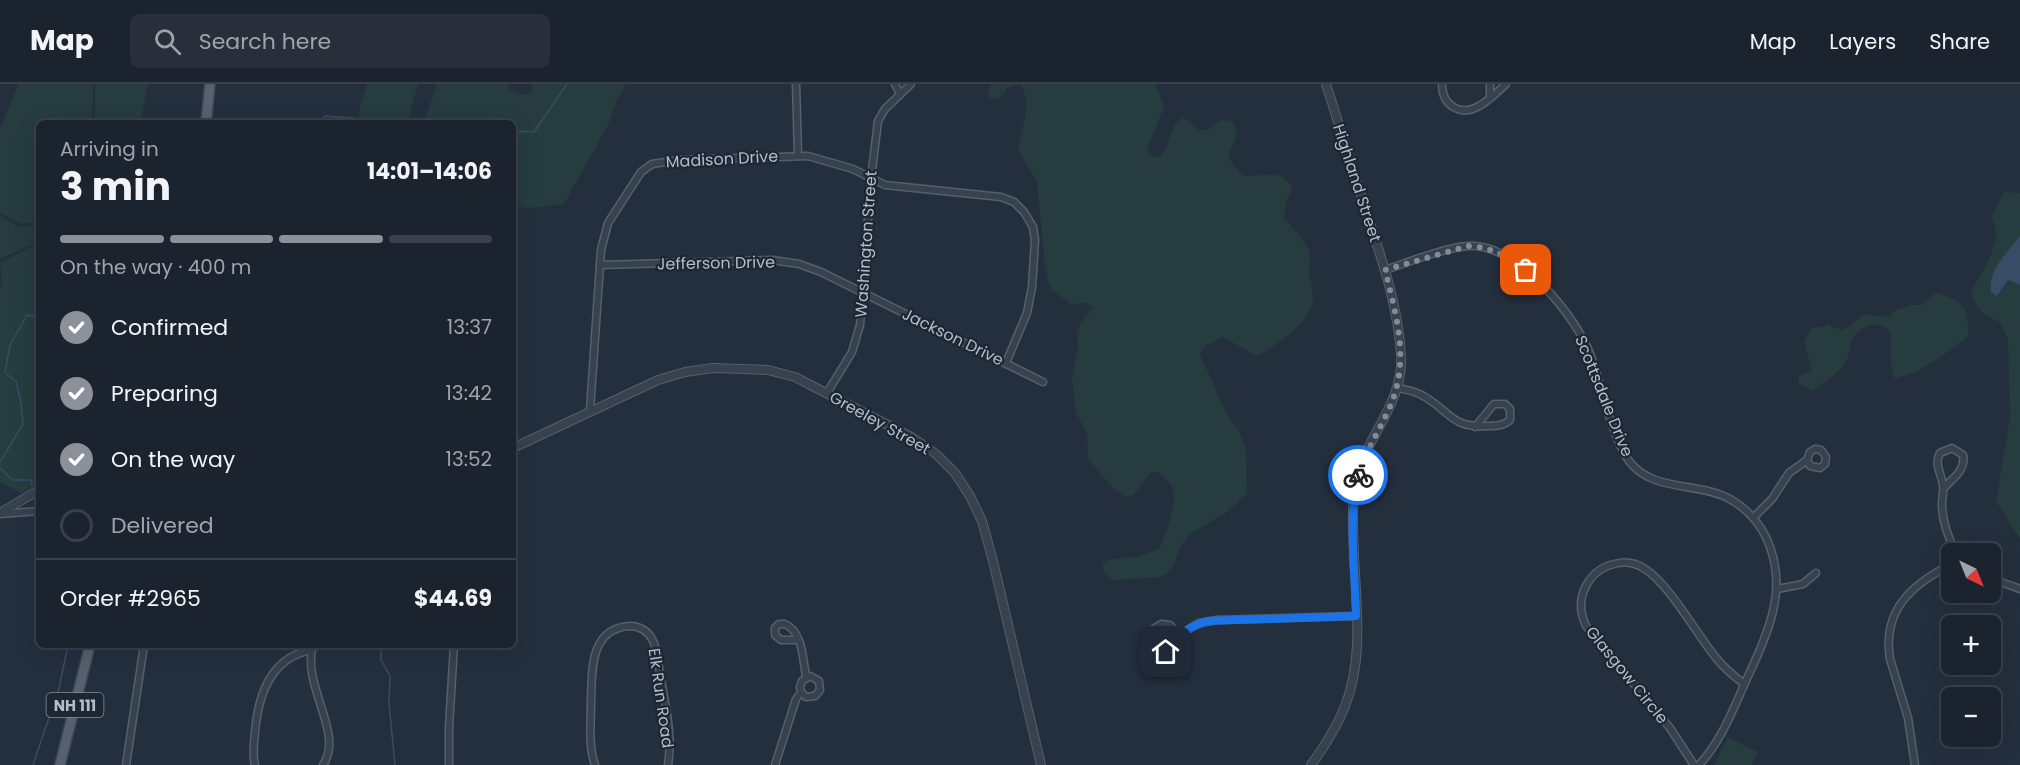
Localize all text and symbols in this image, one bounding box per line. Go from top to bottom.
search box [130,14,550,68]
text: Map [30,21,94,60]
icon: search [151,25,184,58]
text: Search here [199,26,331,57]
text: Map [1750,27,1796,56]
text: Layers [1829,27,1896,56]
text: Share [1929,27,1990,56]
street label: Highland Street [1327,121,1387,245]
text: Arriving in [60,135,159,163]
street label: Madison Drive [665,145,779,173]
text: 14:01–14:06 [367,156,492,187]
text: 3 min [60,159,171,214]
street label: Washington Street [849,169,883,318]
pin [1500,244,1551,295]
street label: Jefferson Drive [657,250,775,276]
text: On the way · 400 m [60,253,251,281]
icon: bag [1509,253,1542,286]
street label: Jackson Drive [898,302,1008,372]
icon: check [60,311,93,344]
text: Confirmed [111,312,228,343]
text: 13:37 [447,313,492,341]
street label: Scottsdale Drive [1569,332,1639,460]
icon: check [60,377,93,410]
text: Preparing [111,378,218,409]
text: 13:42 [445,379,492,407]
street label: Greeley Street [825,386,935,460]
icon: check [60,443,93,476]
text: On the way [111,444,235,475]
text: 13:52 [446,445,492,473]
courier [1328,445,1388,505]
icon: bike [1342,459,1375,492]
text: Delivered [111,510,214,541]
north arrow [1941,543,2001,603]
map controls [1941,543,2001,747]
text: Order #2965 [60,583,201,614]
text: $44.69 [414,583,492,614]
button: + [1941,615,2001,675]
street label: Glasgow Circle [1580,621,1674,729]
pin [1140,626,1191,677]
icon: home [1149,635,1182,668]
street label: Elk Run Road [643,647,679,749]
button: − [1941,687,2001,747]
road number: NH 111 [46,693,104,717]

